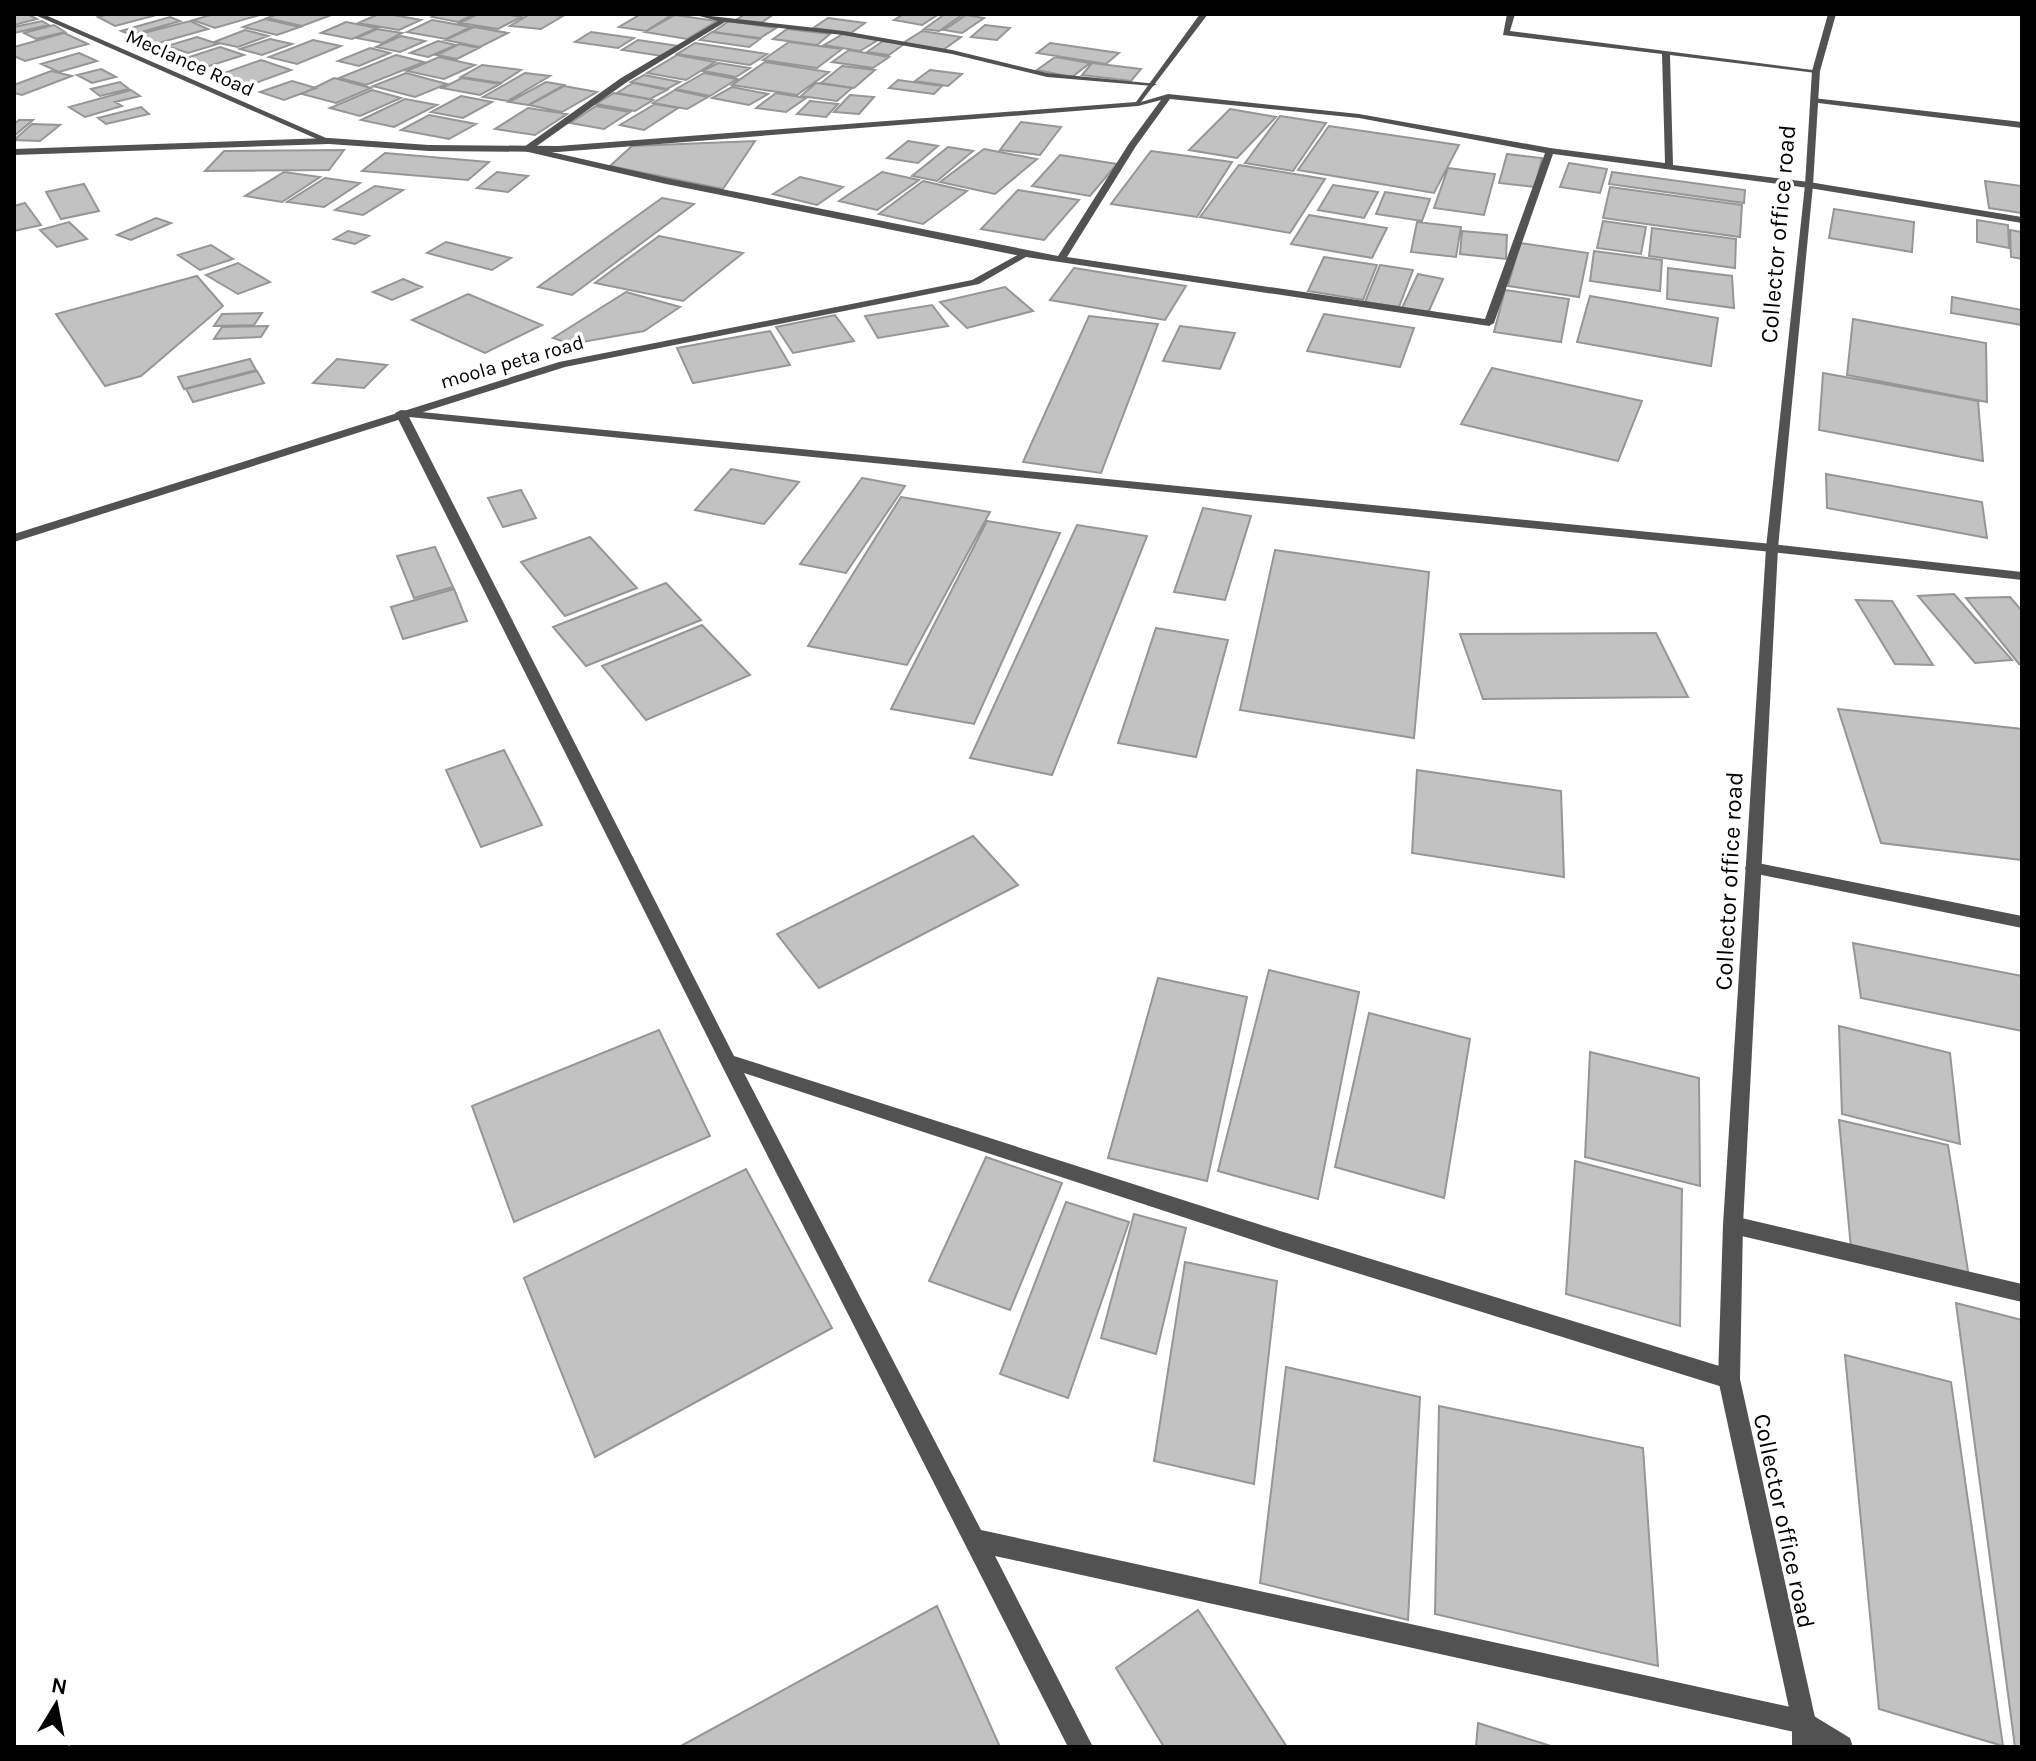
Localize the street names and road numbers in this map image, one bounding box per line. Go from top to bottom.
street label: Meclance Road [122,25,258,101]
street label: Collector office road [1755,124,1801,344]
street label: moola peta road [438,331,586,393]
street label: Collector office road [1709,771,1749,991]
street label: Collector office road [1748,1411,1820,1631]

